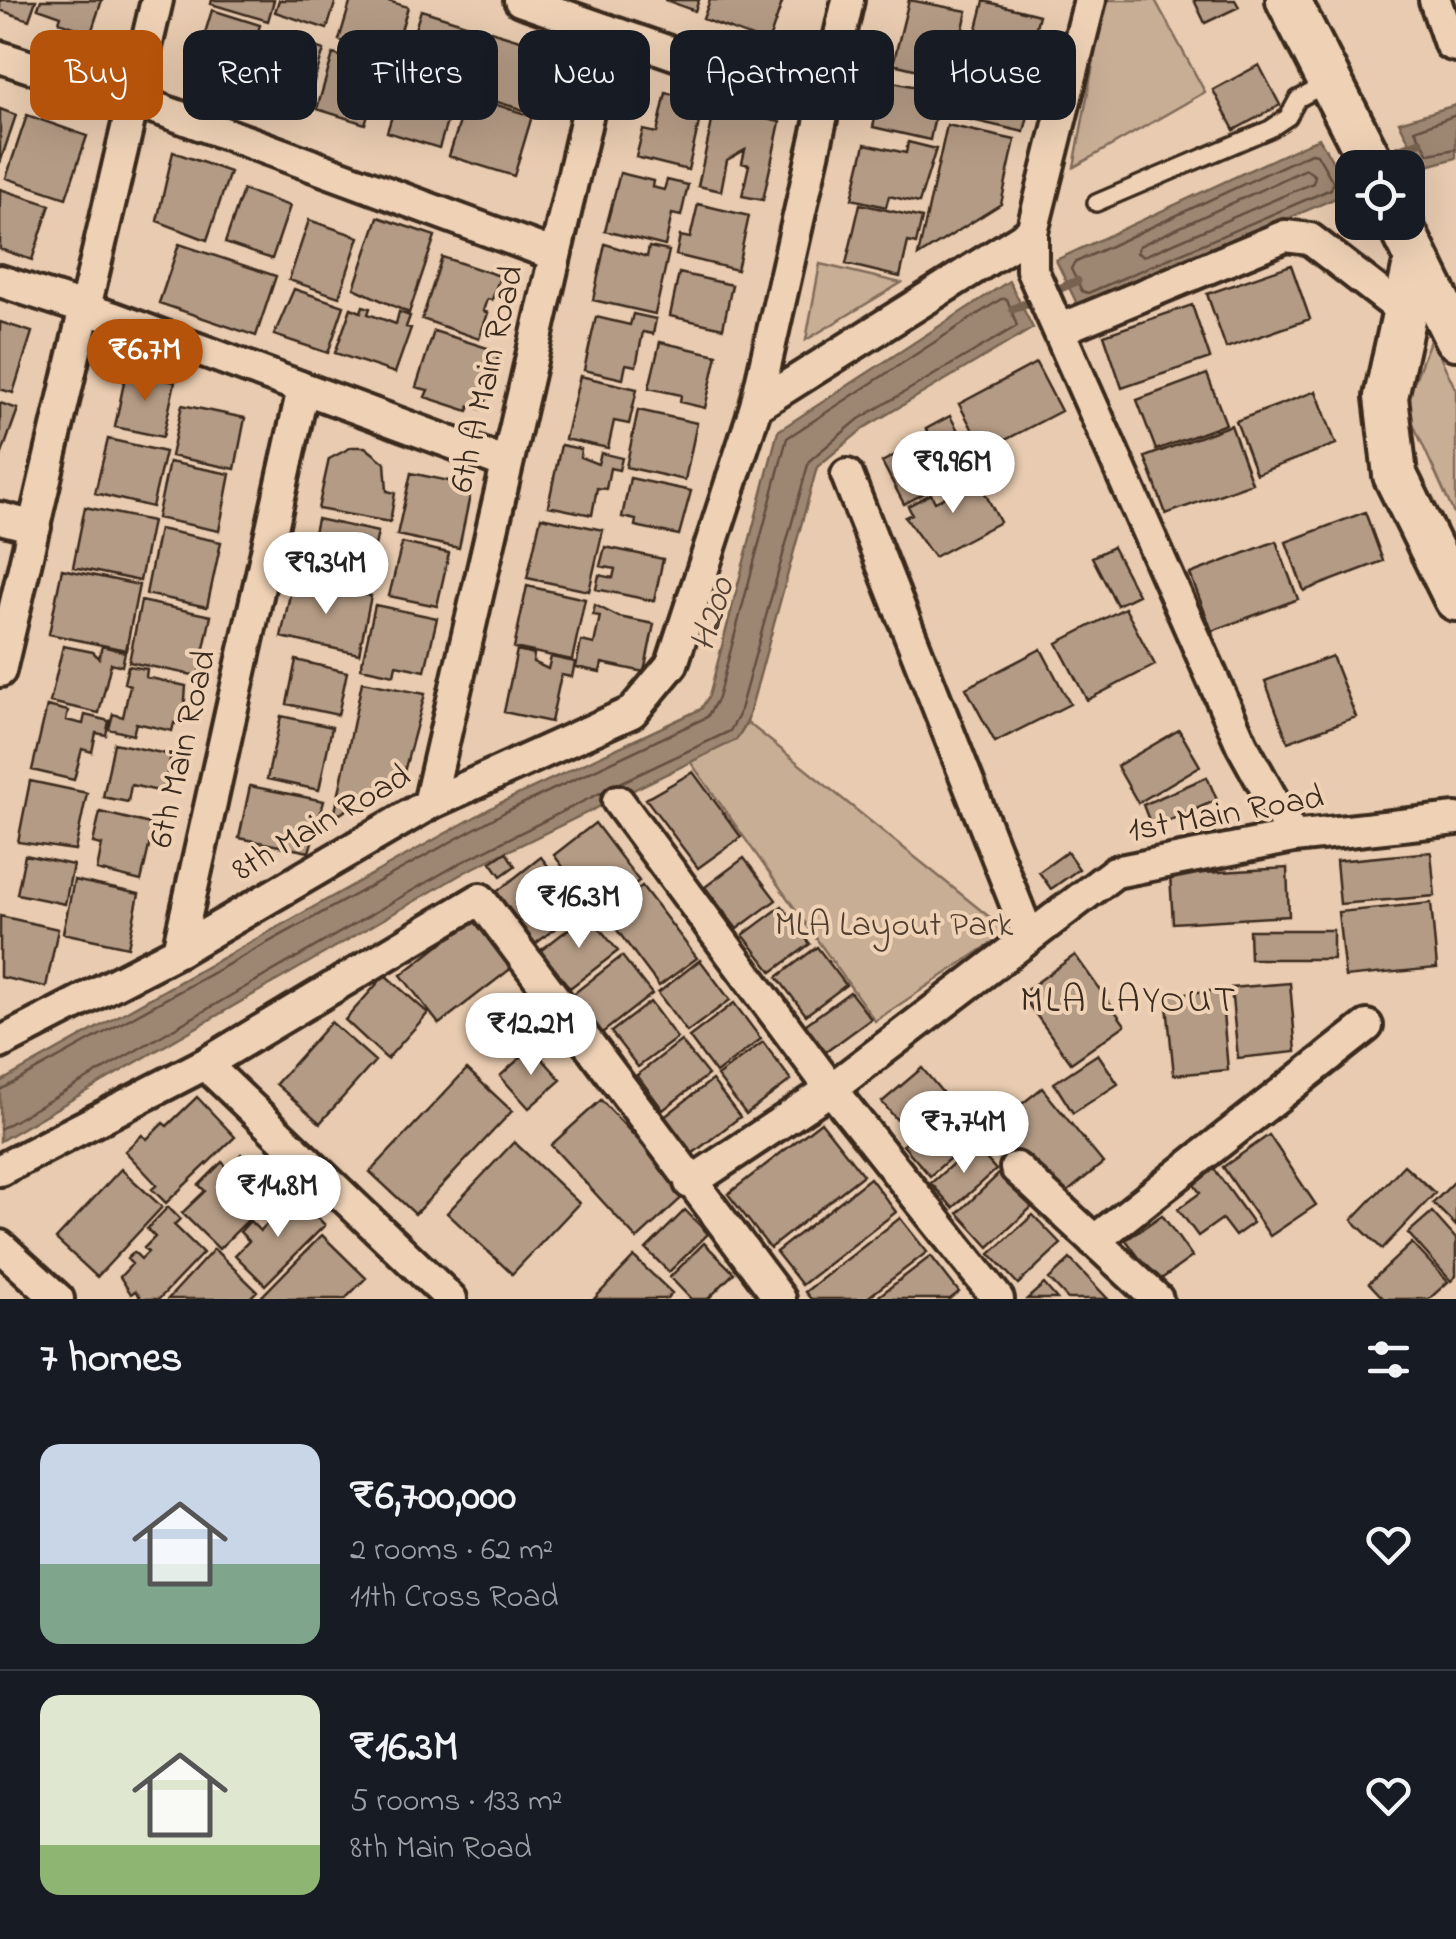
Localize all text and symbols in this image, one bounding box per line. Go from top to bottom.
chip: Buy [30,30,163,120]
chip: Rent [183,30,317,120]
chip: Filters [337,30,498,120]
chip: New [518,30,650,120]
chip: Apartment [670,30,894,120]
chip: House [914,30,1076,120]
map controls [1335,150,1425,240]
button: locate [1335,150,1425,240]
street label: 6th A Main Road [437,261,539,497]
pin: ₹6.7M [75,319,215,404]
text: ₹6.7M [109,328,181,375]
pin: ₹9.96M [872,431,1034,516]
text: ₹9.96M [914,440,992,487]
pin: ₹9.34M [245,532,407,617]
text: ₹9.34M [285,541,367,588]
water label: H200 [676,570,752,658]
street label: 6th Main Road [137,645,231,853]
street label: 8th Main Road [223,752,421,896]
street label: 1st Main Road [1124,773,1328,857]
pin: ₹16.3M [498,866,660,951]
text: ₹16.3M [538,875,620,922]
park label: MLA Layout Park [775,901,1014,952]
district label: MLA LAYOUT [1020,974,1238,1030]
pin: ₹12.2M [450,993,612,1078]
text: ₹12.2M [487,1002,575,1049]
pin: ₹7.74M [883,1091,1045,1176]
text: ₹7.74M [922,1100,1006,1147]
pin: ₹14.8M [197,1155,359,1240]
text: ₹14.8M [238,1164,318,1211]
text: 7 homes [40,1329,182,1390]
icon: filters [1361,1332,1416,1387]
text: ₹6,700,000 [350,1467,516,1528]
icon: home [120,1484,240,1604]
icon: heart [1361,1517,1416,1572]
text: 2 rooms · 62 m² [350,1528,553,1575]
text: 11th Cross Road [350,1575,559,1622]
text: ₹16.3M [350,1718,458,1779]
icon: home [120,1735,240,1855]
icon: heart [1361,1768,1416,1823]
text: 5 rooms · 133 m² [350,1779,562,1826]
text: 8th Main Road [350,1826,532,1873]

